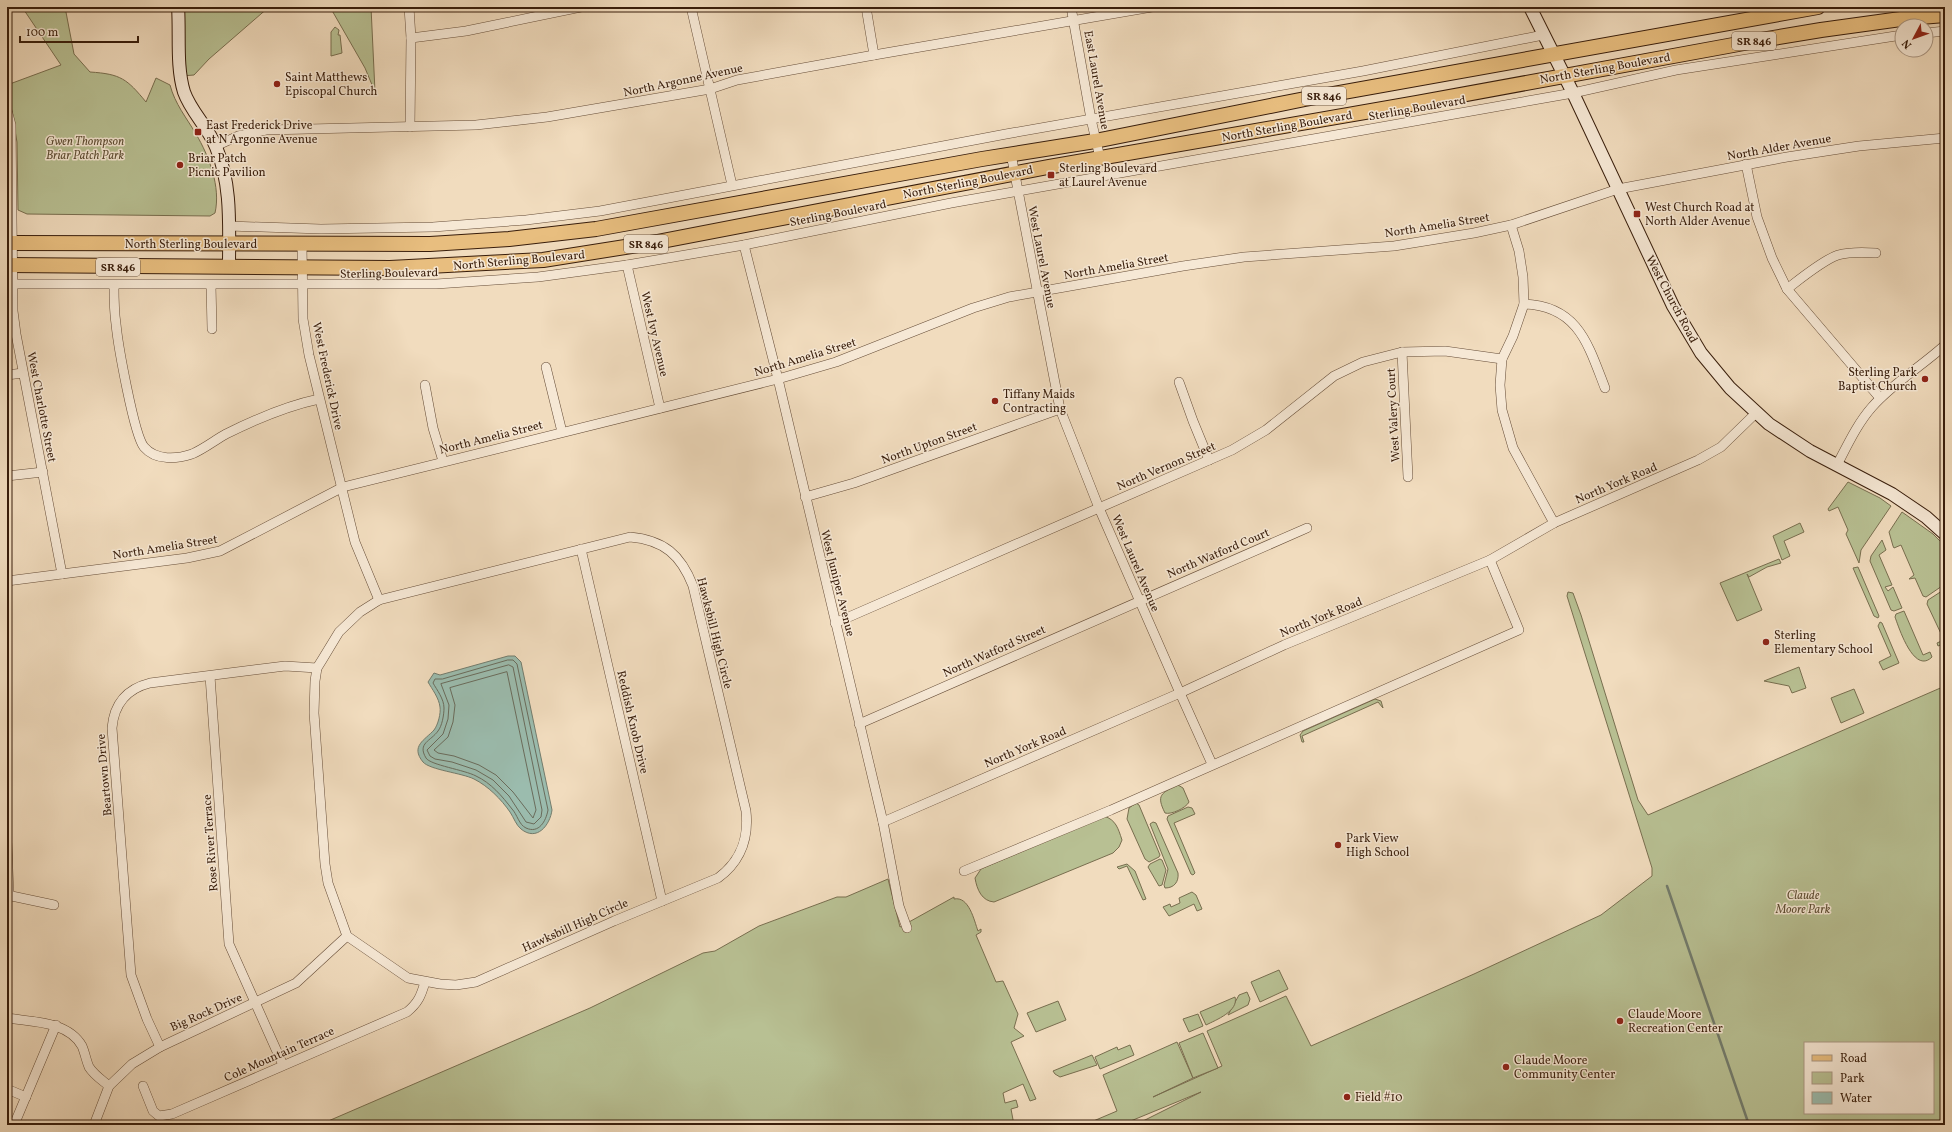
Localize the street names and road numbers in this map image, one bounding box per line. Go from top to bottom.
street label: East Laurel Avenue [1079,29,1113,131]
road number: SR 846 [1732,32,1776,50]
street label: North Sterling Boulevard [1539,50,1672,88]
street label: North Argonne Avenue [622,60,745,101]
road number: SR 846 [1302,87,1346,105]
street label: Sterling Boulevard [1367,93,1467,125]
street label: North Sterling Boulevard [1221,108,1354,146]
street label: North Alder Avenue [1726,131,1833,165]
street label: North Sterling Boulevard [902,162,1035,203]
street label: Sterling Boulevard [788,197,888,231]
street label: West Laurel Avenue [1023,205,1059,310]
street label: North Amelia Street [1384,210,1491,242]
road number: SR 846 [624,235,668,253]
street label: North Sterling Boulevard [125,237,257,253]
street label: North Sterling Boulevard [452,247,586,275]
street label: North Amelia Street [1063,250,1170,284]
street label: West Church Road [1641,253,1701,346]
road number: SR 846 [96,258,140,276]
street label: Sterling Boulevard [340,265,438,283]
street label: West Ivy Avenue [636,290,672,379]
street label: West Frederick Drive [308,321,346,432]
street label: North Amelia Street [752,335,858,381]
street label: West Charlotte Street [22,351,60,464]
street label: West Valery Court [1384,367,1404,462]
street label: North Amelia Street [438,417,545,459]
street label: North Upton Street [879,419,979,469]
street label: North Vernon Street [1114,439,1218,495]
street label: North York Road [1573,459,1660,508]
street label: West Laurel Avenue [1107,512,1163,615]
street label: North Watford Court [1165,525,1272,583]
street label: West Juniper Avenue [816,528,858,638]
street label: North Amelia Street [112,532,219,564]
street label: Hawksbill High Circle [692,576,736,691]
street label: North York Road [1278,594,1365,642]
street label: North Watford Street [940,622,1048,682]
street label: Reddish Knob Drive [612,669,652,776]
street label: North York Road [982,723,1069,772]
street label: Beartown Drive [93,733,117,817]
street label: Rose River Terrace [200,794,222,892]
street label: Hawksbill High Circle [520,895,631,957]
street label: Big Rock Drive [168,990,245,1036]
street label: Cole Mountain Terrace [222,1023,337,1086]

